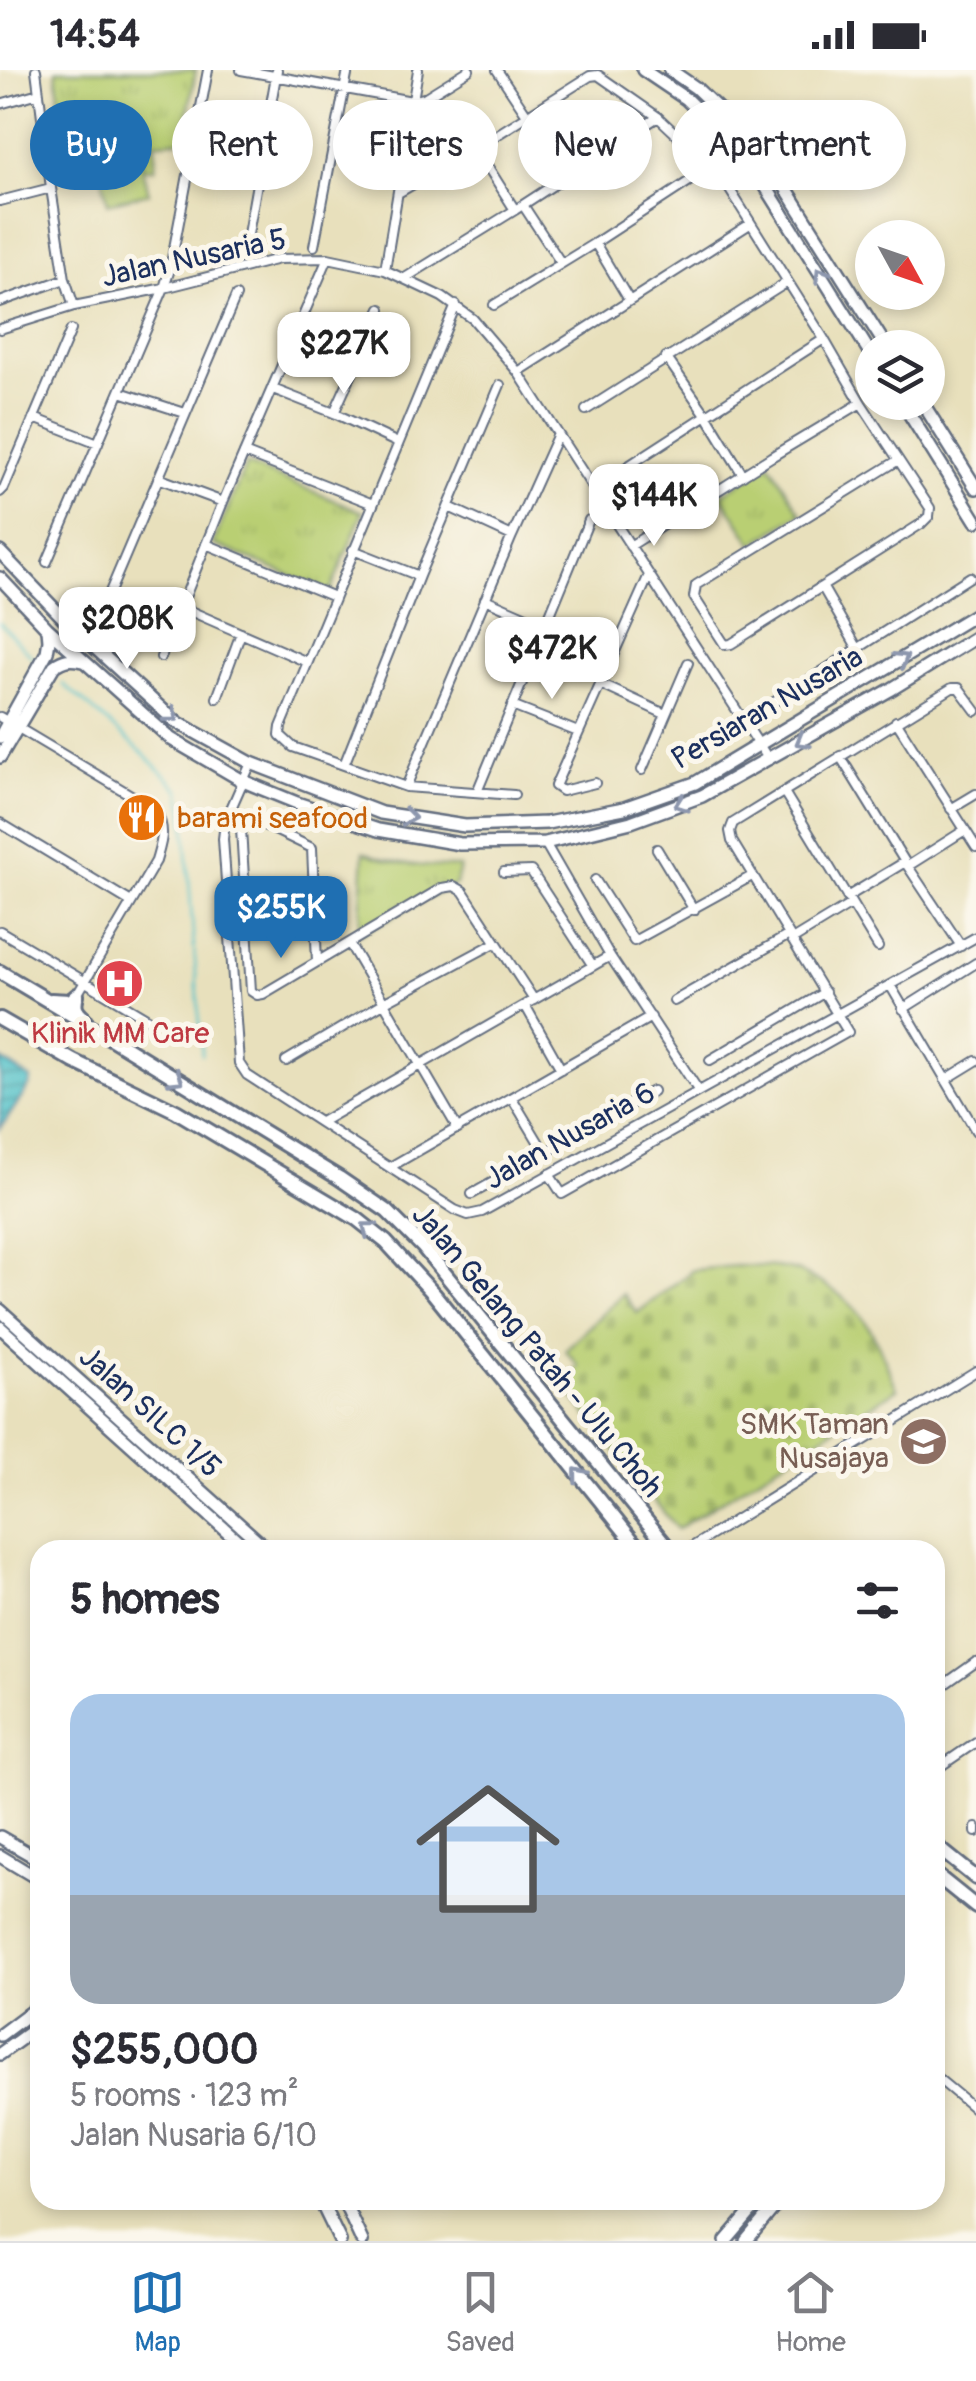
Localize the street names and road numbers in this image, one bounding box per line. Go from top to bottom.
street label: Jalan Nusaria 5 [98,220,290,296]
street label: Persiaran Nusaria [665,638,869,778]
street label: Jalan Nusaria 6 [479,1074,661,1198]
street label: Jalan Gelang Patah - Ulu Choh [404,1197,670,1505]
street label: Jalan SILC 1/5 [71,1338,229,1486]

